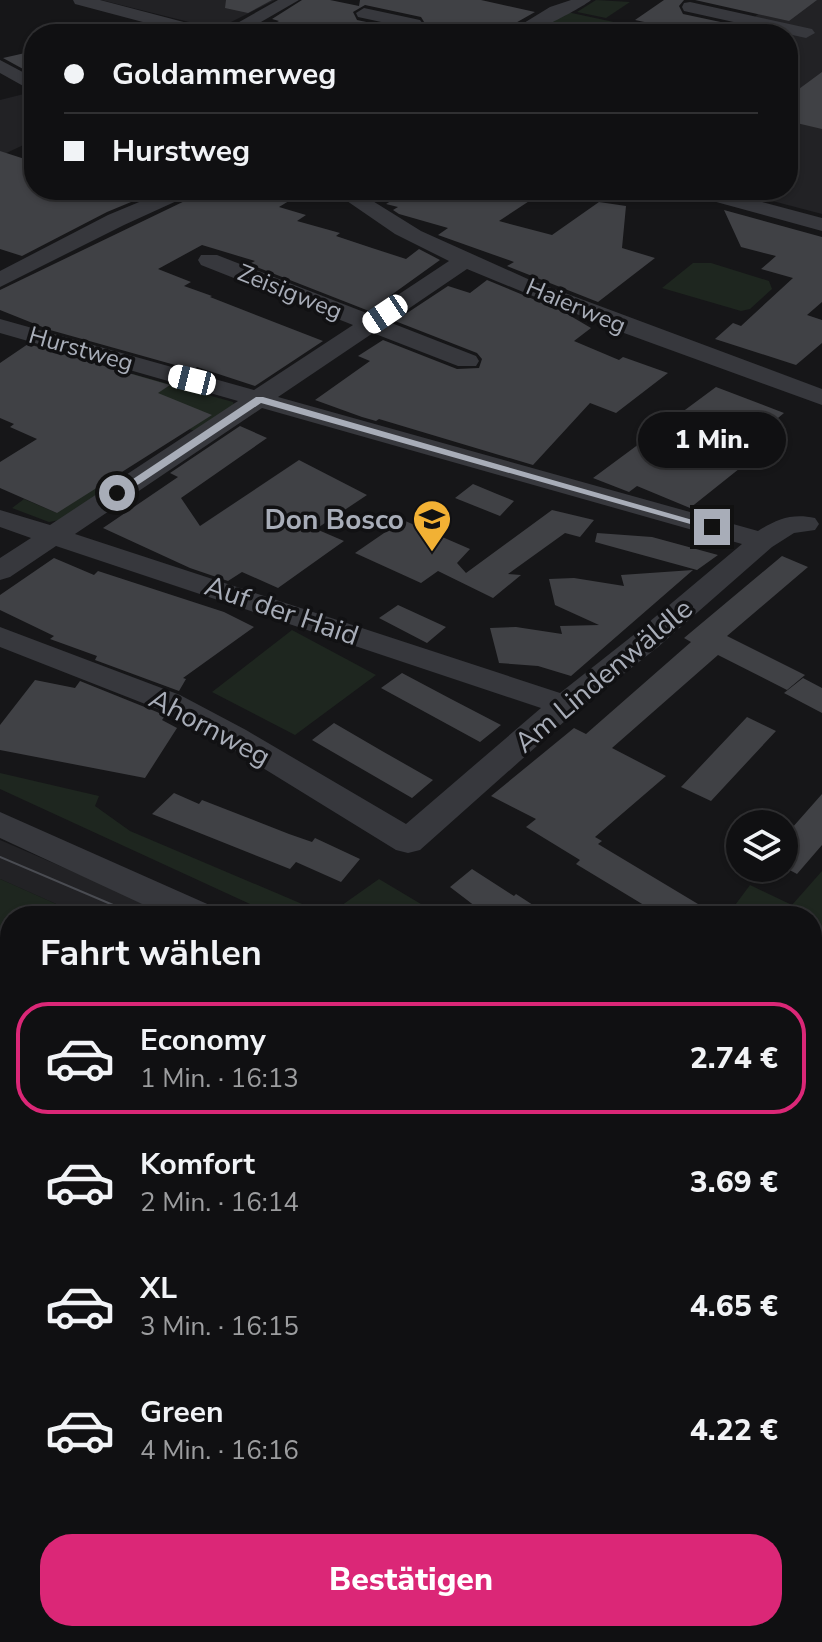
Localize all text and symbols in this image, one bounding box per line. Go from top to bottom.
text: Goldammerweg [112,54,336,95]
text: Hurstweg [112,131,250,172]
street label: Zeisigweg [233,257,347,327]
street label: Haierweg [521,271,631,341]
car [358,291,412,337]
street label: Hurstweg [25,319,137,379]
car [166,363,218,397]
callout: 1 Min. [638,411,786,467]
text: 1 Min. [675,422,749,457]
route start [99,475,135,511]
school or university icon: Don Bosco [411,498,453,553]
place label: Don Bosco [264,501,404,539]
route end [694,509,730,545]
street label: Auf der Haid [200,567,364,655]
street label: Am Lindenwäldle [506,590,701,762]
street label: Ahornweg [142,680,277,776]
map controls [726,810,798,882]
button: layers [726,810,798,882]
text: Fahrt wählen [40,929,262,978]
text: Economy [140,1020,266,1061]
icon: car [44,1022,116,1094]
text: 2.74 € [690,1038,778,1079]
text: 1 Min. · 16:13 [140,1061,299,1096]
text: Komfort [140,1144,255,1185]
icon: car [44,1146,116,1218]
text: 3.69 € [690,1162,778,1203]
text: 2 Min. · 16:14 [140,1185,299,1220]
text: XL [140,1268,177,1309]
icon: car [44,1270,116,1342]
text: 4.65 € [690,1286,778,1327]
text: 3 Min. · 16:15 [140,1309,299,1344]
text: Green [140,1392,224,1433]
icon: car [44,1394,116,1466]
text: 4.22 € [690,1410,778,1451]
text: 4 Min. · 16:16 [140,1433,299,1468]
button: Bestätigen [40,1534,782,1626]

